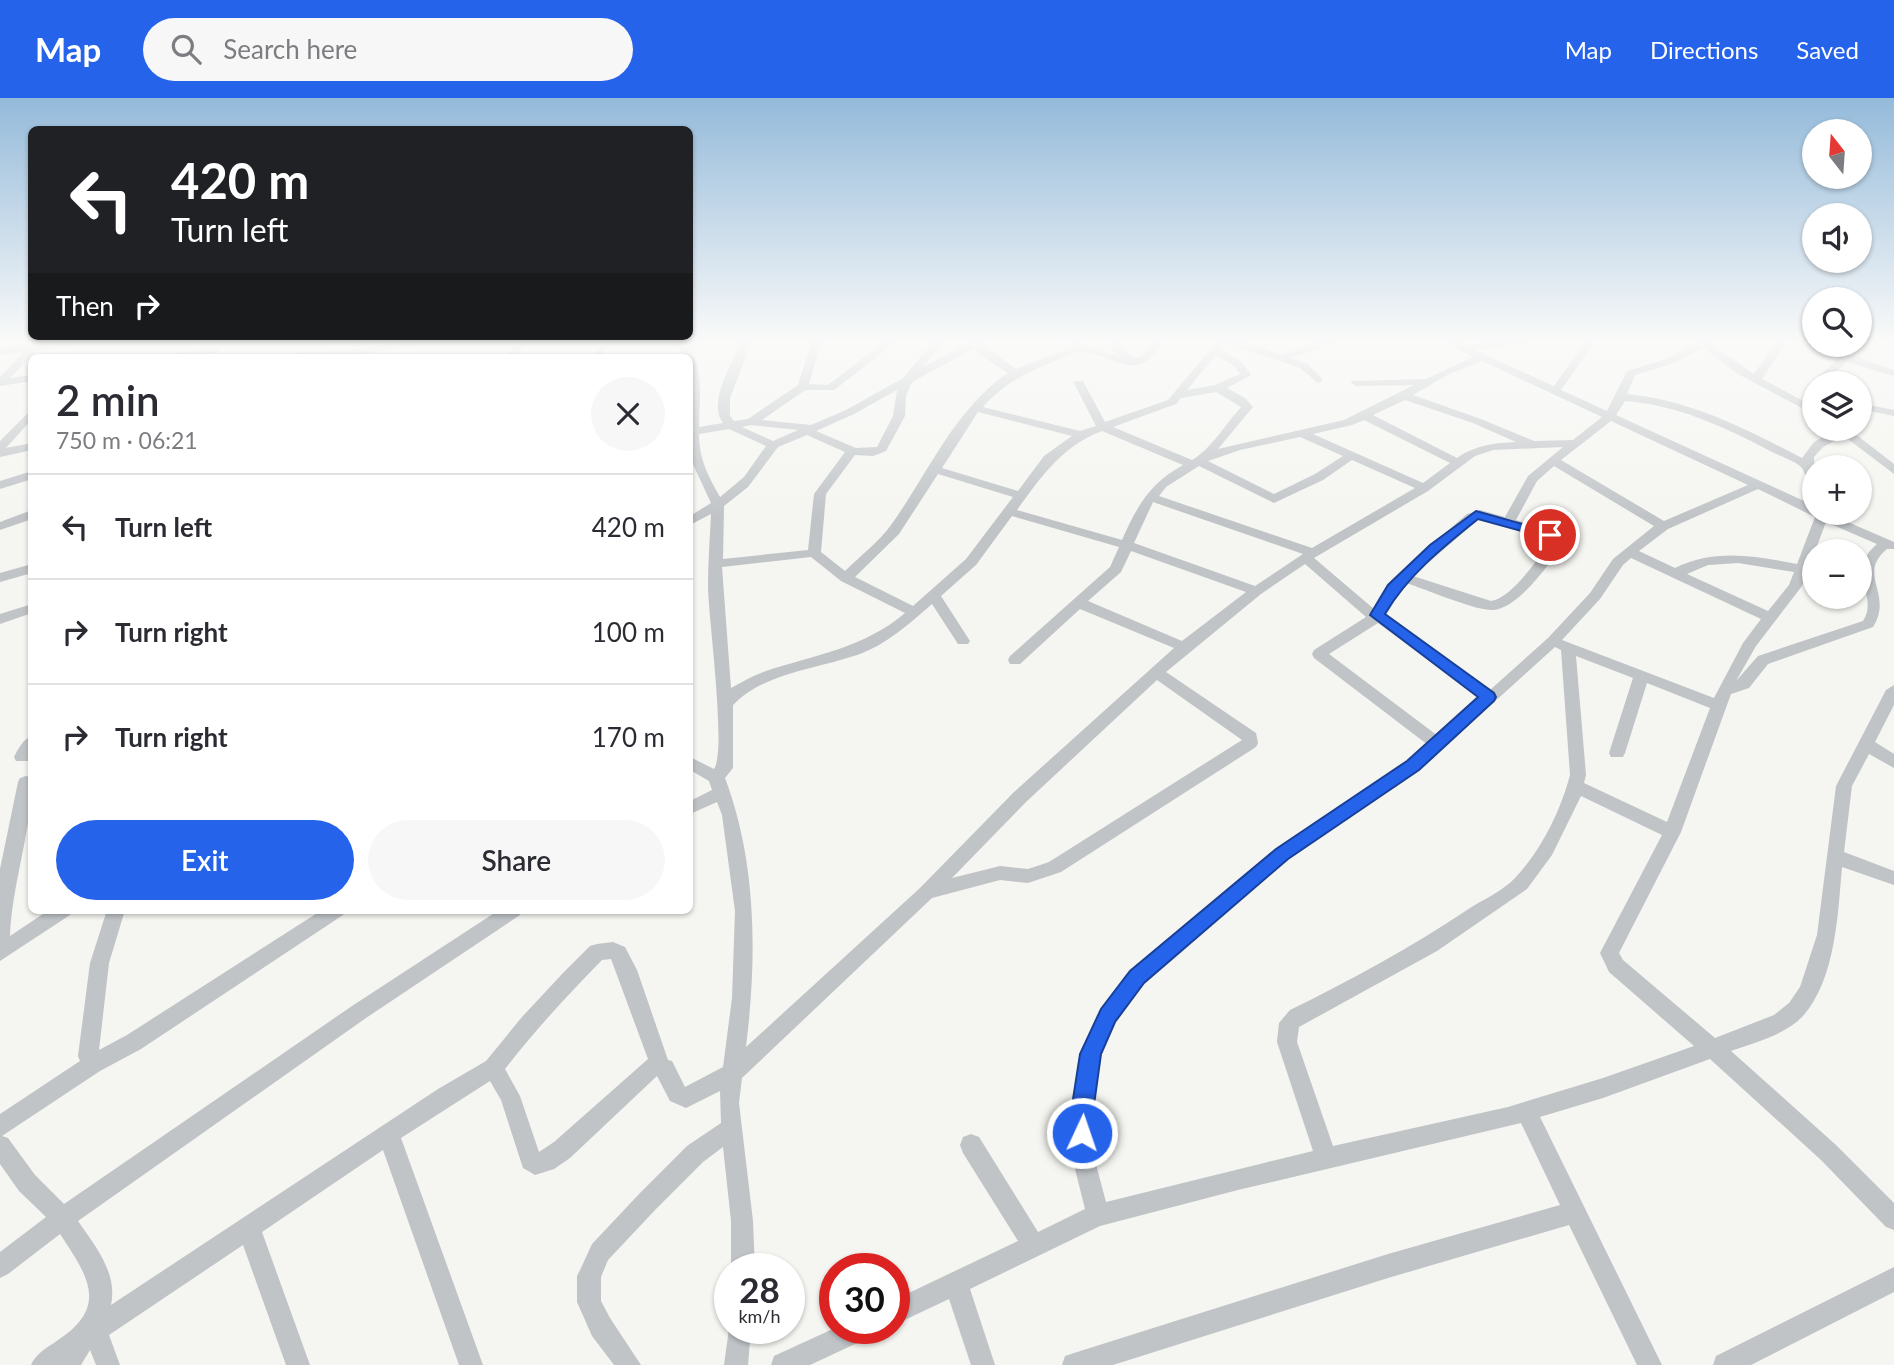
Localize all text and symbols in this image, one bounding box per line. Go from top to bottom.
search box [143,18,633,81]
text: Map [35,29,101,69]
icon: search [167,30,205,68]
text: Search here [223,33,357,65]
text: Map [1565,35,1612,64]
text: Directions [1650,35,1758,64]
text: Saved [1796,35,1859,64]
north arrow [1802,119,1872,189]
map controls [1802,119,1872,609]
text: 420 m [171,151,309,209]
icon: left [56,154,147,245]
button: sound [1802,203,1872,273]
text: Turn left [171,210,288,249]
icon: right [128,287,166,325]
button: search [1802,287,1872,357]
text: Then [56,290,114,322]
button: layers [1802,371,1872,441]
text: 2 min [56,375,160,425]
button: close [591,377,665,451]
text: 750 m · 06:21 [56,426,198,454]
button: + [1802,455,1872,525]
pin [1520,505,1580,565]
icon: left [56,508,94,546]
text: Turn left [115,511,212,543]
text: 420 m [592,511,665,543]
icon: arrive [1531,516,1569,554]
button: − [1802,539,1872,609]
icon: right [56,613,94,651]
text: Turn right [115,616,228,648]
text: 100 m [592,616,665,648]
icon: right [56,718,94,756]
text: Turn right [115,721,228,753]
text: 170 m [592,721,665,753]
button: Exit [56,820,354,900]
button: Share [368,820,665,900]
position arrow [1045,1096,1119,1170]
speed limit sign: 30 [819,1253,910,1344]
text: 28 [739,1268,780,1310]
text: km/h [738,1305,781,1327]

